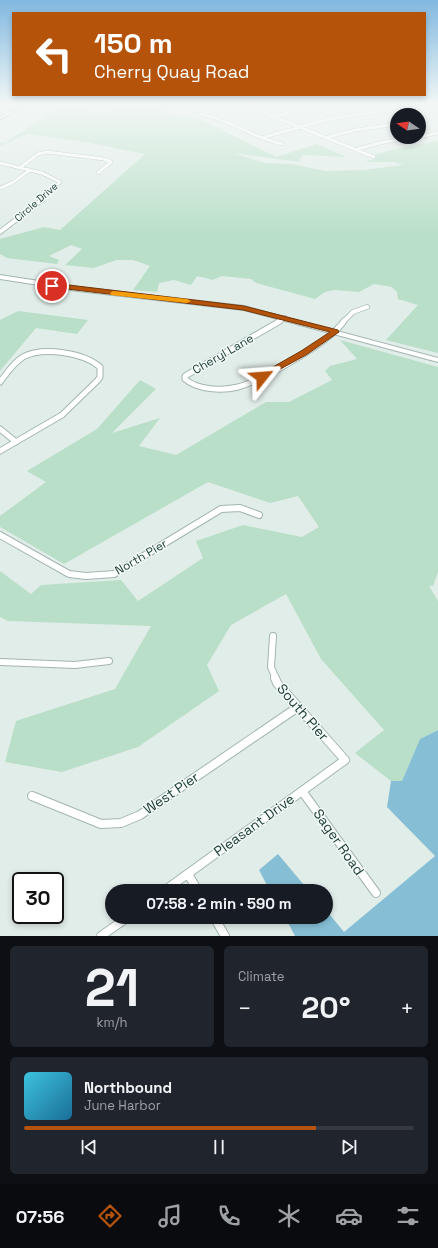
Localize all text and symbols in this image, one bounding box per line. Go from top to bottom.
text: 150 m [94,25,173,61]
icon: left [28,28,80,80]
text: Cherry Quay Road [94,60,249,83]
north arrow [390,108,426,144]
map controls [390,108,426,144]
street label: Circle Drive [12,180,60,224]
pin [35,269,69,303]
icon: arrive [41,275,63,297]
street label: Cheryl Lane [190,330,256,378]
position arrow [241,356,283,398]
street label: North Pier [112,535,170,578]
street label: South Pier [273,680,333,744]
street label: West Pier [140,768,202,818]
street label: Pleasant Drive [210,790,298,860]
street label: Sager Road [310,805,368,879]
speed limit sign: 30 [12,872,64,924]
text: 07:58 · 2 min · 590 m [146,894,292,913]
text: 21 [85,955,139,1021]
text: Climate [238,968,284,985]
text: 20° [301,988,351,1027]
text: − [238,994,252,1022]
text: + [400,994,414,1022]
text: km/h [97,1014,127,1031]
text: Northbound [84,1078,172,1097]
text: June Harbor [84,1097,161,1114]
icon: previous [78,1136,100,1158]
icon: pause [208,1136,230,1158]
icon: next [338,1136,360,1158]
icon: directions [96,1202,124,1230]
icon: music [156,1202,184,1230]
icon: phone [215,1202,243,1230]
icon: climate [275,1202,303,1230]
icon: car [335,1202,363,1230]
icon: filters [394,1202,422,1230]
text: 07:56 [16,1205,64,1228]

